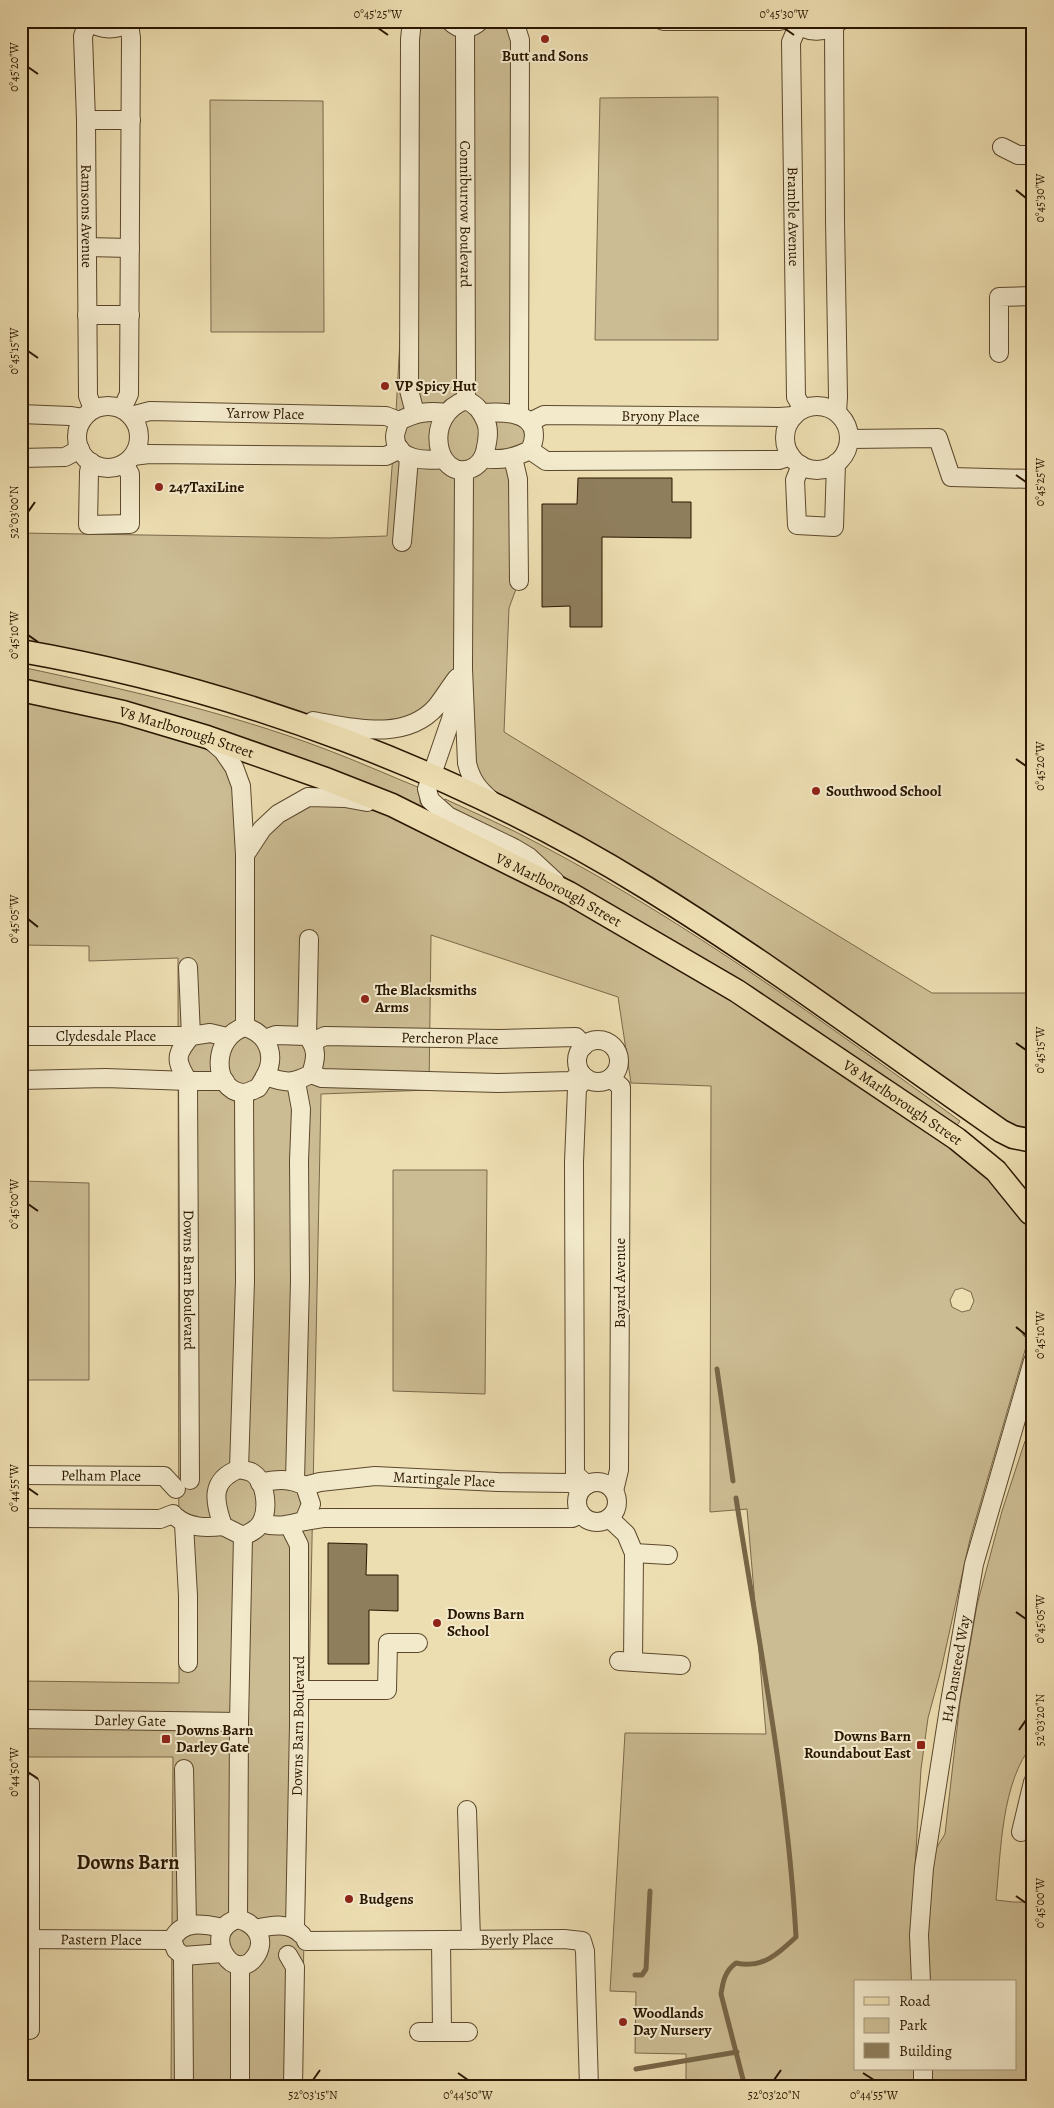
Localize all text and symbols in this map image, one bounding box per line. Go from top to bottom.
text: 0°45'25"W [354,6,403,22]
text: 0°45'30"W [760,6,809,22]
marker: Butt and Sons [539,33,551,45]
text: 0°45'20"W [6,41,22,92]
place label: Butt and Sons [502,46,588,66]
street label: Conniburrow Boulevard [455,140,476,289]
street label: Ramsons Avenue [76,164,97,268]
street label: Bramble Avenue [783,167,804,267]
text: 0°45'30"W [1032,173,1048,222]
text: 0°45'15"W [6,327,22,374]
place label: VP Spicy Hut [394,376,476,396]
marker: VP Spicy Hut [379,380,391,392]
street label: Yarrow Place [225,403,305,424]
street label: Bryony Place [621,406,700,426]
text: 0°45'25"W [1032,457,1048,506]
place label: 247TaxiLine [169,477,244,497]
marker: 247TaxiLine [153,481,165,493]
text: 52°03'00"N [6,485,22,538]
text: 0°45'10"W [6,610,22,659]
street label: V8 Marlborough Street [116,701,257,763]
text: 0°45'20"W [1032,740,1048,791]
place label: Southwood School [826,781,942,801]
marker: Southwood School [810,785,822,797]
street label: V8 Marlborough Street [491,848,625,932]
text: 0°45'05"W [6,894,22,944]
place label: The Blacksmiths Arms [374,980,477,1017]
marker: The Blacksmiths Arms [359,993,371,1005]
street label: Clydesdale Place [56,1026,157,1046]
text: 0°45'15"W [1032,1026,1048,1073]
street label: Percheron Place [401,1027,499,1049]
street label: V8 Marlborough Street [838,1055,967,1150]
text: 0°45'00"W [6,1178,22,1229]
street label: Downs Barn Boulevard [179,1210,199,1351]
street label: Bayard Avenue [610,1238,630,1328]
text: 0°45'10"W [1032,1310,1048,1359]
text: 0°44'55"W [6,1463,22,1512]
street label: Pelham Place [61,1465,141,1486]
street label: Martingale Place [393,1467,496,1492]
text: 0°45'05"W [1032,1594,1048,1644]
place label: Downs Barn School [447,1604,525,1641]
street label: H4 Dansteed Way [937,1613,975,1724]
marker: Downs Barn School [431,1617,443,1629]
street label: Downs Barn Boulevard [287,1655,309,1796]
text: 52°03'20"N [1032,1693,1048,1746]
street label: Darley Gate [94,1710,166,1731]
place label: Downs Barn Darley Gate [176,1720,254,1757]
place label: Downs Barn Roundabout East [804,1726,912,1763]
marker: Downs Barn Darley Gate [160,1733,172,1745]
marker: Downs Barn Roundabout East [915,1739,927,1751]
text: 0°44'50"W [6,1747,22,1797]
district label: Downs Barn [76,1849,180,1876]
text: 0°45'00"W [1032,1877,1048,1928]
place label: Budgens [359,1889,414,1909]
marker: Budgens [343,1893,355,1905]
street label: Pastern Place [60,1929,142,1950]
street label: Byerly Place [480,1929,554,1950]
legend [854,1980,1016,2070]
text: Road [899,1991,931,2011]
place label: Woodlands Day Nursery [632,2003,712,2040]
text: Park [899,2015,928,2035]
marker: Woodlands Day Nursery [617,2016,629,2028]
text: Building [899,2041,952,2061]
text: 52°03'15"N [288,2087,338,2103]
text: 0°44'50"W [443,2087,493,2103]
text: 52°03'20"N [748,2087,801,2103]
text: 0°44'55"W [850,2087,899,2103]

